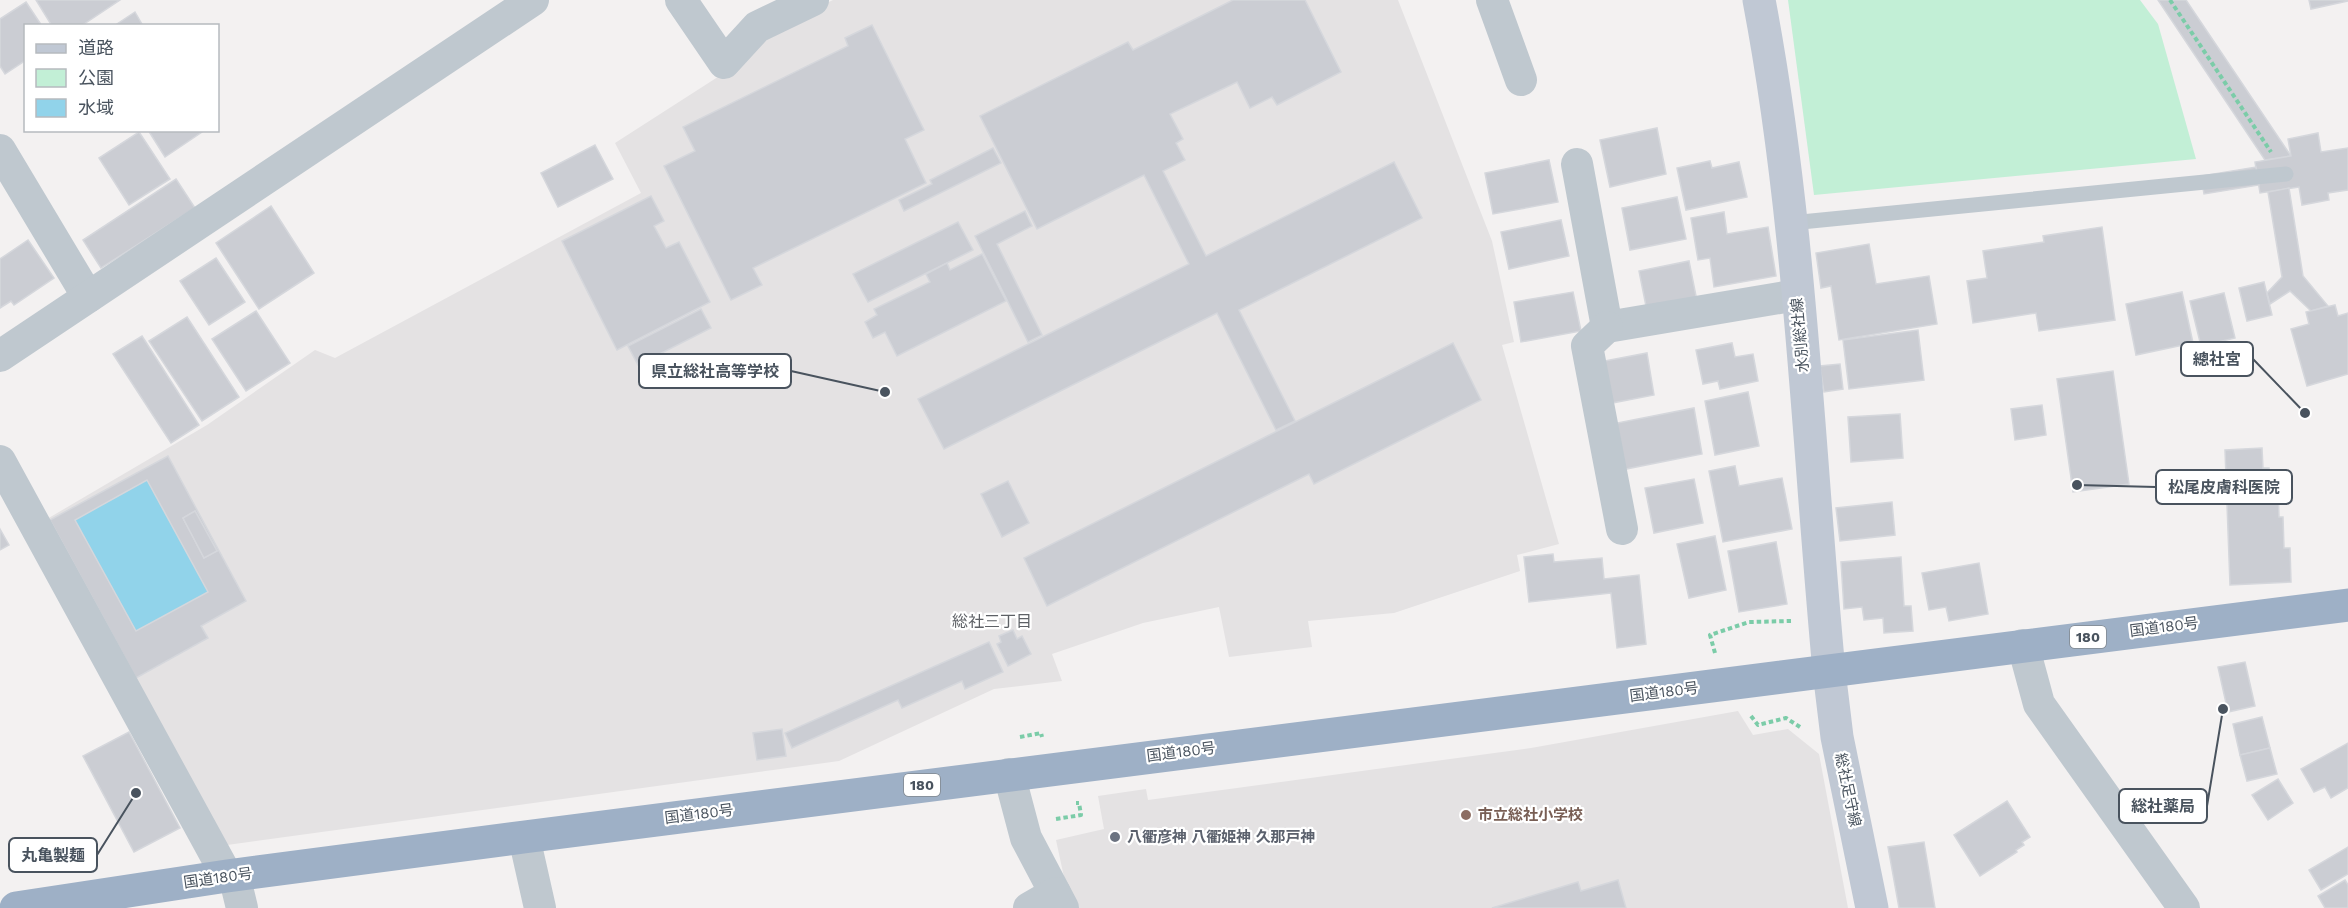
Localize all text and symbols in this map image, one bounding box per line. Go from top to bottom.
legend [24,24,219,132]
text: 道路 [78,37,114,58]
text: 公園 [78,67,114,88]
text: 水域 [78,97,114,118]
street label: 水別総社線 [1788,297,1812,373]
callout: 總社宮 [2181,342,2253,376]
text: 總社宮 [2193,350,2241,369]
callout: 県立総社高等学校 [639,354,791,388]
text: 県立総社高等学校 [651,362,779,381]
callout: 松尾皮膚科医院 [2156,470,2292,504]
text: 松尾皮膚科医院 [2168,478,2280,497]
district label: 総社三丁目 [952,612,1032,631]
street label: 国道180号 [2128,614,2200,640]
road number: 180 [2070,626,2106,648]
street label: 国道180号 [1628,679,1700,705]
street label: 国道180号 [1145,739,1217,765]
street label: 総社足守線 [1831,751,1865,829]
road number: 180 [904,774,940,796]
callout: 総社薬局 [2119,789,2207,823]
text: 総社薬局 [2131,797,2195,816]
street label: 国道180号 [663,801,735,827]
place label: 市立総社小学校 [1478,806,1583,824]
marker: 市立総社小学校 [1459,808,1473,822]
place label: 八衢彦神 八衢姫神 久那戸神 [1127,828,1316,846]
marker: 八衢彦神 八衢姫神 久那戸神 [1108,830,1122,844]
callout: 丸亀製麺 [9,838,97,872]
text: 丸亀製麺 [21,846,85,865]
street label: 国道180号 [182,864,254,892]

